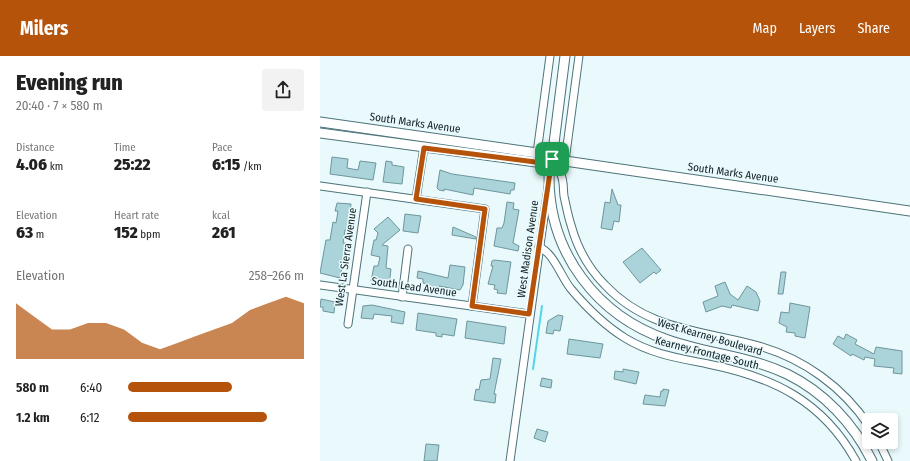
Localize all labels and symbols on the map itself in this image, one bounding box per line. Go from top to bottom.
street label: South Marks Avenue [369,110,461,136]
pin [535,142,569,176]
street label: South Marks Avenue [687,160,779,186]
street label: West Madison Avenue [515,199,541,299]
street label: West La Sierra Avenue [333,207,359,307]
street label: South Lead Avenue [371,275,457,299]
street label: West Kearney Boulevard [656,316,764,358]
street label: Kearney Frontage South [654,334,760,372]

